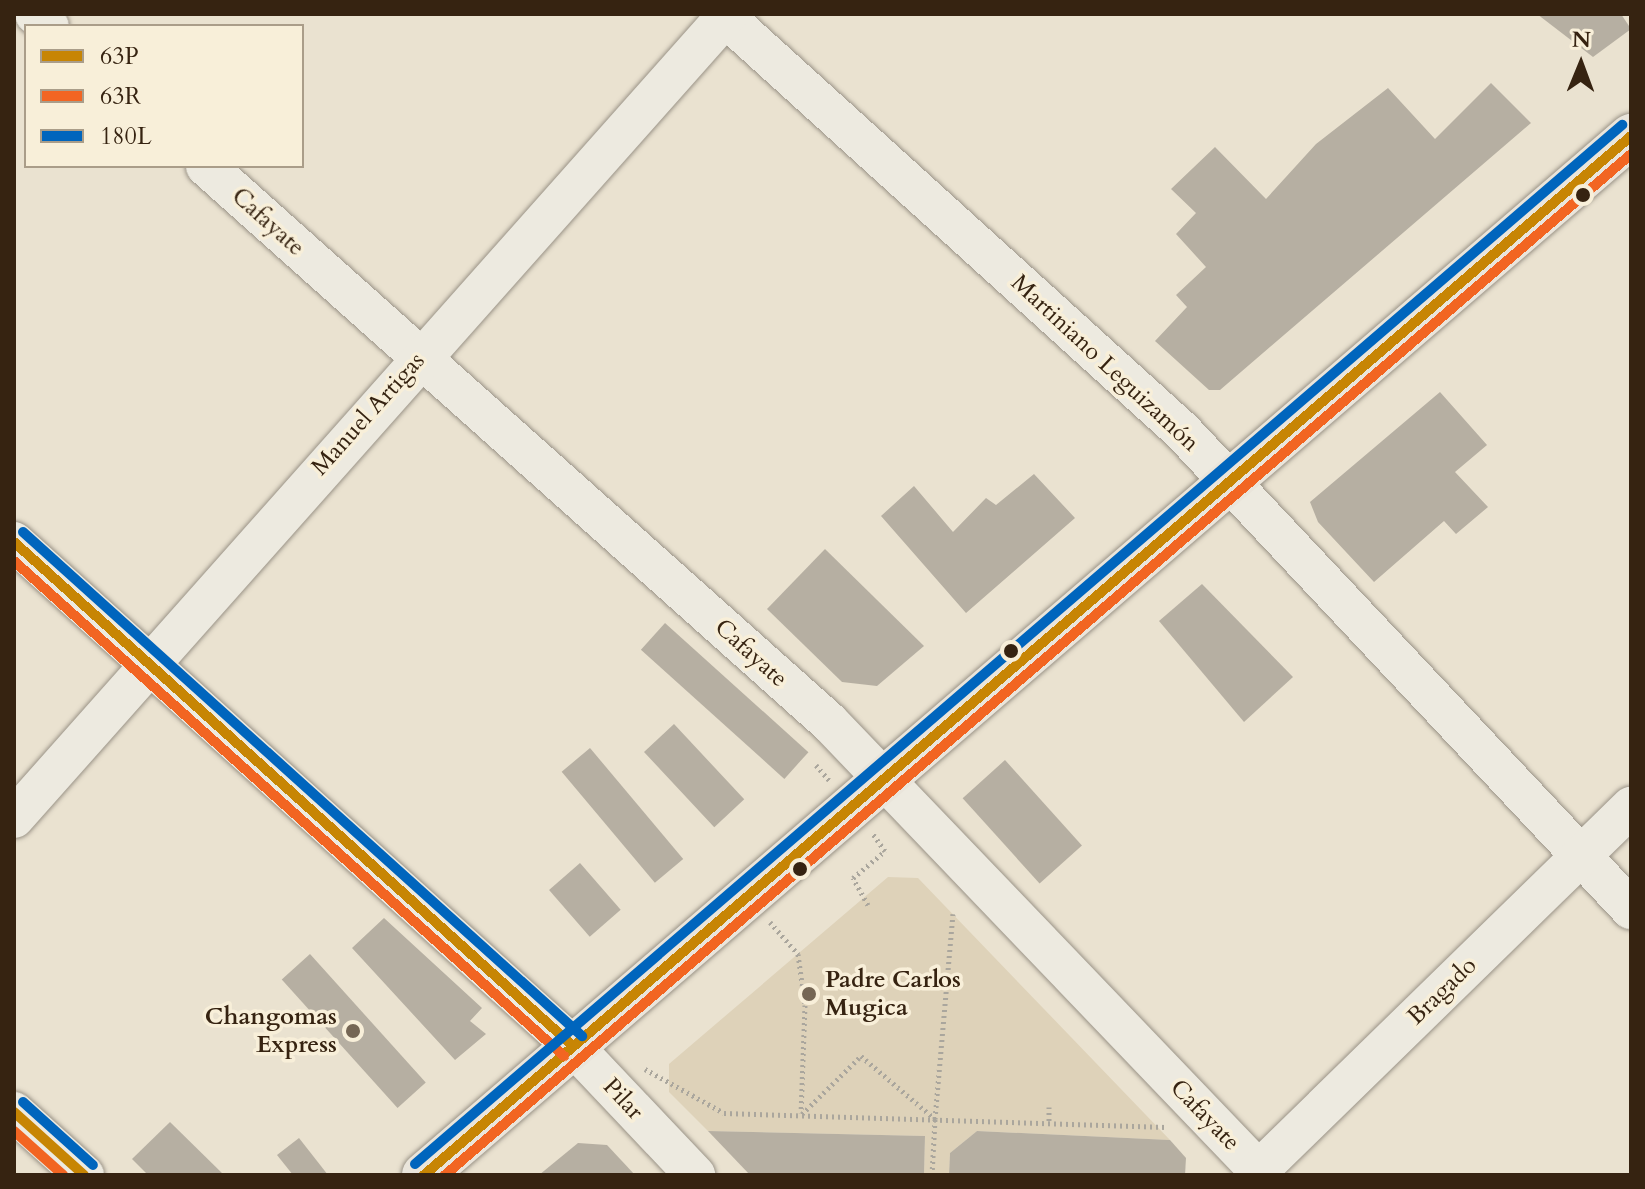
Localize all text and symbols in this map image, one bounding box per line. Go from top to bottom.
legend [24,24,304,168]
north arrow [1541,24,1621,104]
text: N [1572,25,1591,55]
text: 63P [100,40,139,73]
text: 63R [100,80,141,113]
text: 180L [100,120,151,153]
street label: Cafayate [226,182,310,262]
unlabelled marker [1575,187,1591,203]
street label: Martiniano Leguizamón [1005,268,1205,458]
street label: Manuel Artigas [305,347,431,481]
street label: Cafayate [709,613,793,693]
unlabelled marker [1003,643,1019,659]
unlabelled marker [792,861,808,877]
street label: Bragado [1401,951,1483,1031]
place label: Padre Carlos Mugica [825,966,961,1022]
marker: Padre Carlos Mugica [800,985,818,1003]
place label: Changomas Express [205,1003,337,1059]
marker: Changomas Express [344,1022,362,1040]
street label: Pilar [597,1072,649,1126]
street label: Cafayate [1164,1073,1246,1157]

